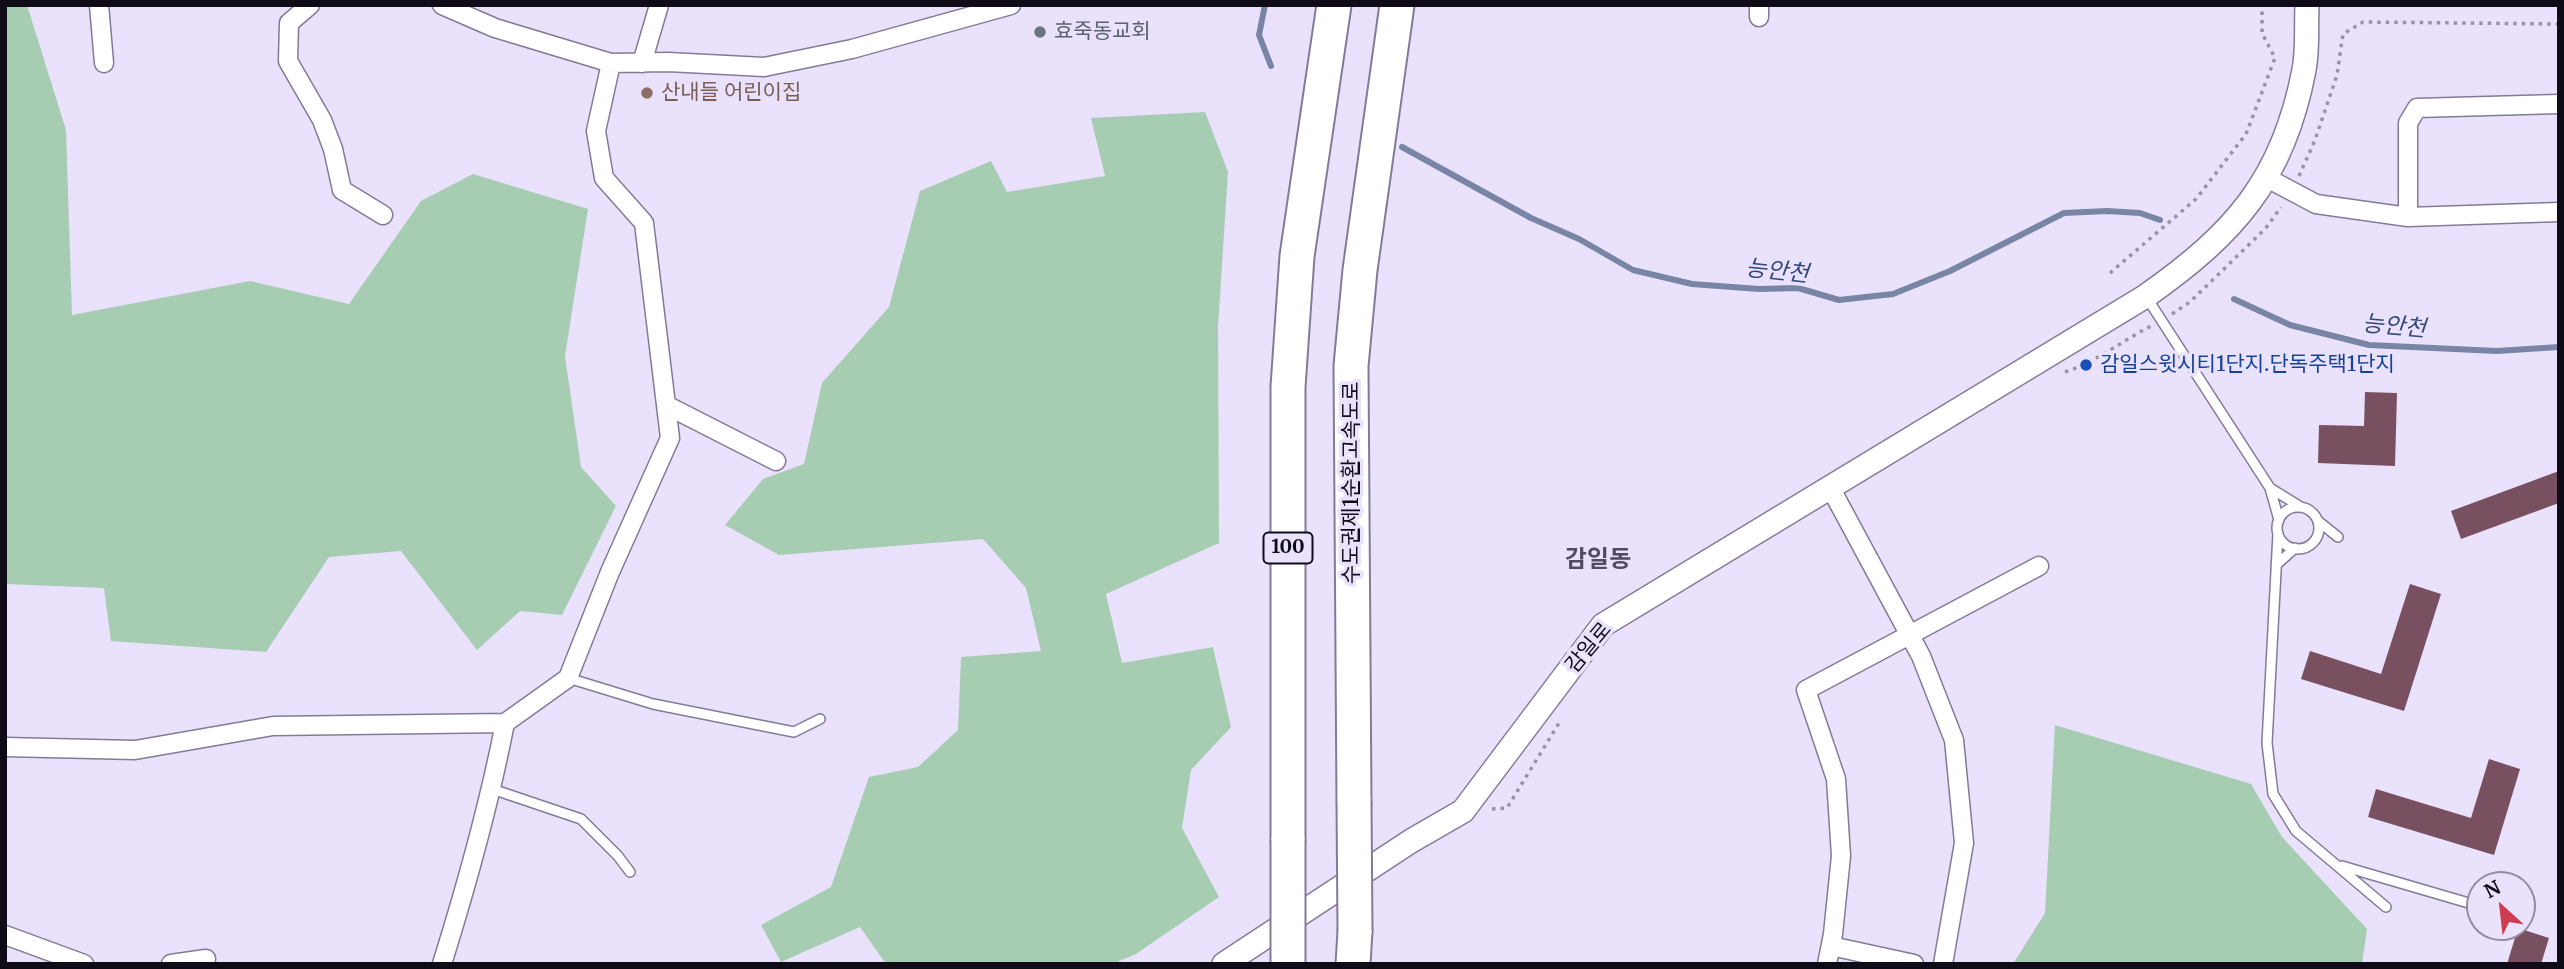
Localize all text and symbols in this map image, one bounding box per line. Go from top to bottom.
place label: 효죽동교회 [1054,19,1151,45]
marker: 효죽동교회 [1032,24,1048,40]
place label: 산내들 어린이집 [661,80,801,106]
marker: 산내들 어린이집 [639,85,655,101]
water label: 능안천 [1744,255,1810,289]
water label: 능안천 [2361,310,2427,344]
place label: 감일스윗시티1단지.단독주택1단지 [2100,352,2395,378]
marker: 감일스윗시티1단지.단독주택1단지 [2078,357,2094,373]
street label: 수도권제1순환고속도로 [1339,382,1365,584]
road number: 100 [1264,533,1312,564]
district label: 감일동 [1565,546,1631,574]
street label: 감일로 [1561,618,1617,678]
north arrow [2466,871,2536,941]
text: N [2480,875,2505,903]

